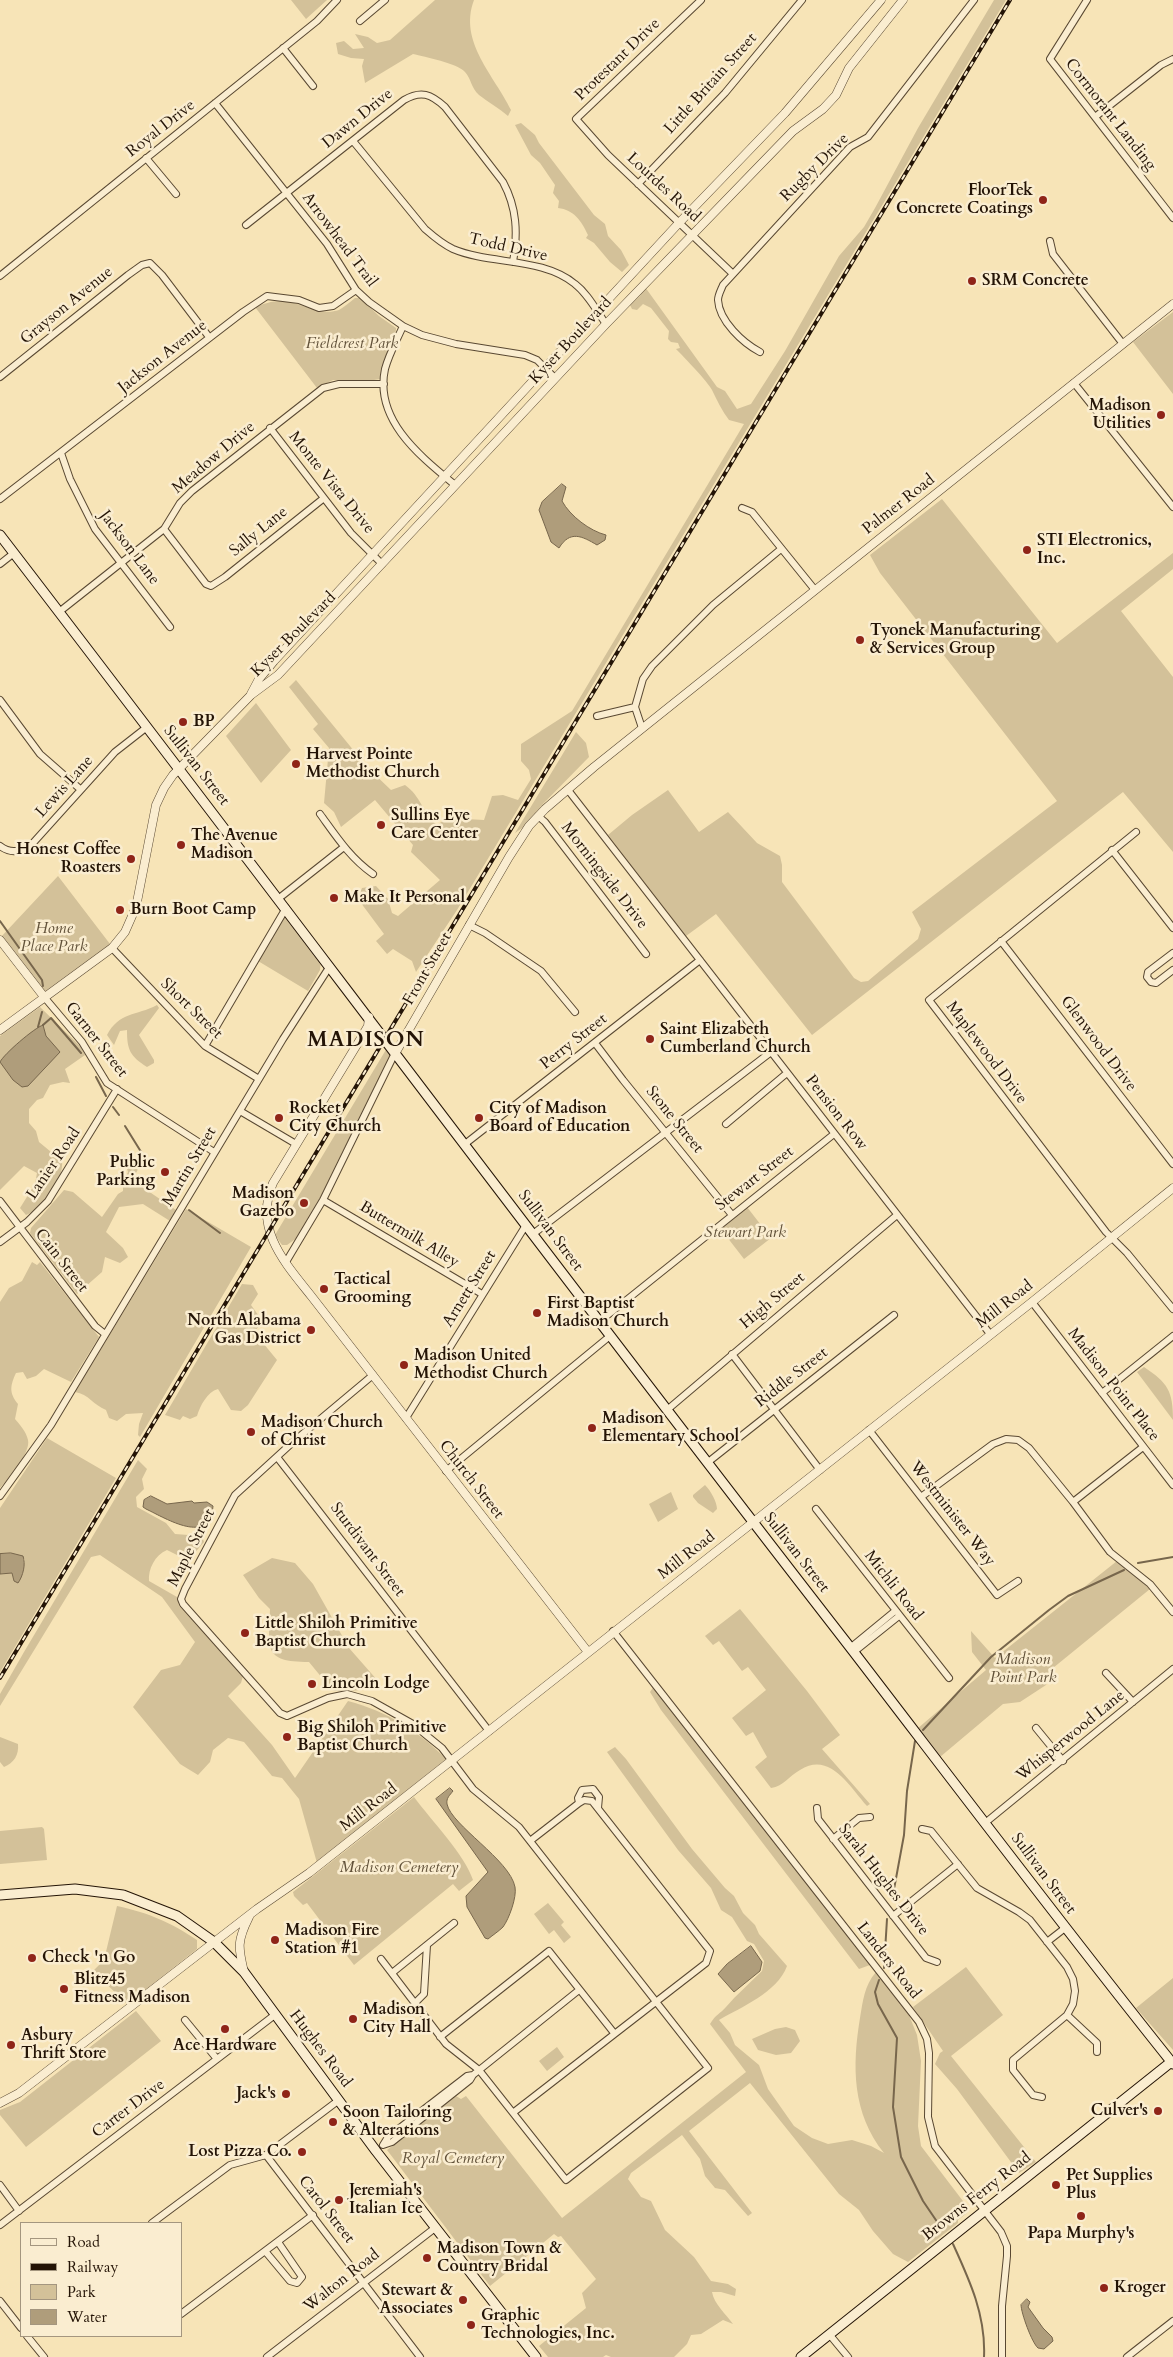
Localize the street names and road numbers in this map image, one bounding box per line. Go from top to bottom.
street label: Protestant Drive [572,15,664,105]
street label: Little Britain Street [661,29,761,139]
street label: Cormorant Landing [1060,55,1160,175]
street label: Dawn Drive [319,85,397,153]
street label: Royal Drive [123,96,199,162]
street label: Rugby Drive [777,130,853,206]
street label: Lourdes Road [622,149,704,227]
street label: Arrowhead Trail [297,189,381,291]
street label: Todd Drive [467,230,549,266]
street label: Grayson Avenue [17,263,117,349]
street label: Kyser Boulevard [526,293,616,389]
street label: Jackson Avenue [115,316,211,398]
street label: Meadow Drive [169,418,259,498]
street label: Monte Vista Drive [284,428,378,538]
street label: Palmer Road [859,471,939,539]
street label: Sally Lane [226,503,292,561]
street label: Jackson Lane [95,507,163,589]
street label: Kyser Boulevard [248,589,340,681]
street label: Sullivan Street [159,722,233,810]
street label: Lewis Lane [32,752,98,822]
street label: Morningside Drive [556,819,652,933]
street label: Front Street [400,929,456,1009]
street label: Short Street [156,975,226,1043]
street label: Glenwood Drive [1056,992,1140,1096]
street label: Garner Street [61,998,131,1082]
street label: Maplewood Drive [941,998,1031,1108]
street label: Perry Street [537,1010,611,1074]
street label: Pension Row [801,1072,871,1154]
street label: Stone Street [641,1083,707,1157]
street label: Lanier Road [23,1124,85,1204]
street label: Martin Street [159,1124,221,1210]
street label: Stewart Street [712,1143,798,1215]
street label: Sullivan Street [513,1187,587,1275]
street label: Buttermilk Alley [356,1198,462,1272]
street label: Cain Street [30,1225,92,1297]
street label: Arnett Street [439,1247,501,1331]
street label: High Street [737,1268,809,1334]
street label: Mill Road [973,1277,1037,1333]
street label: Madison Point Place [1063,1325,1163,1445]
street label: Riddle Street [752,1344,832,1412]
street label: Church Street [434,1437,508,1523]
street label: Westminister Way [905,1458,999,1570]
street label: Sturdivant Street [325,1499,409,1601]
street label: Maple Street [164,1506,220,1590]
street label: Sullivan Street [759,1509,833,1597]
street label: Mill Road [655,1528,719,1584]
street label: Michli Road [860,1547,926,1625]
street label: Whisperwood Lane [1013,1686,1129,1786]
street label: Mill Road [337,1780,401,1836]
street label: Sarah Hughes Drive [833,1820,933,1940]
street label: Sullivan Street [1006,1830,1080,1918]
street label: Landers Road [852,1919,924,2003]
street label: Hughes Road [285,2006,355,2092]
street label: Carter Drive [89,2075,169,2143]
street label: Browns Ferry Road [919,2149,1035,2245]
street label: Carol Street [294,2172,358,2248]
street label: Walton Road [300,2245,384,2317]

